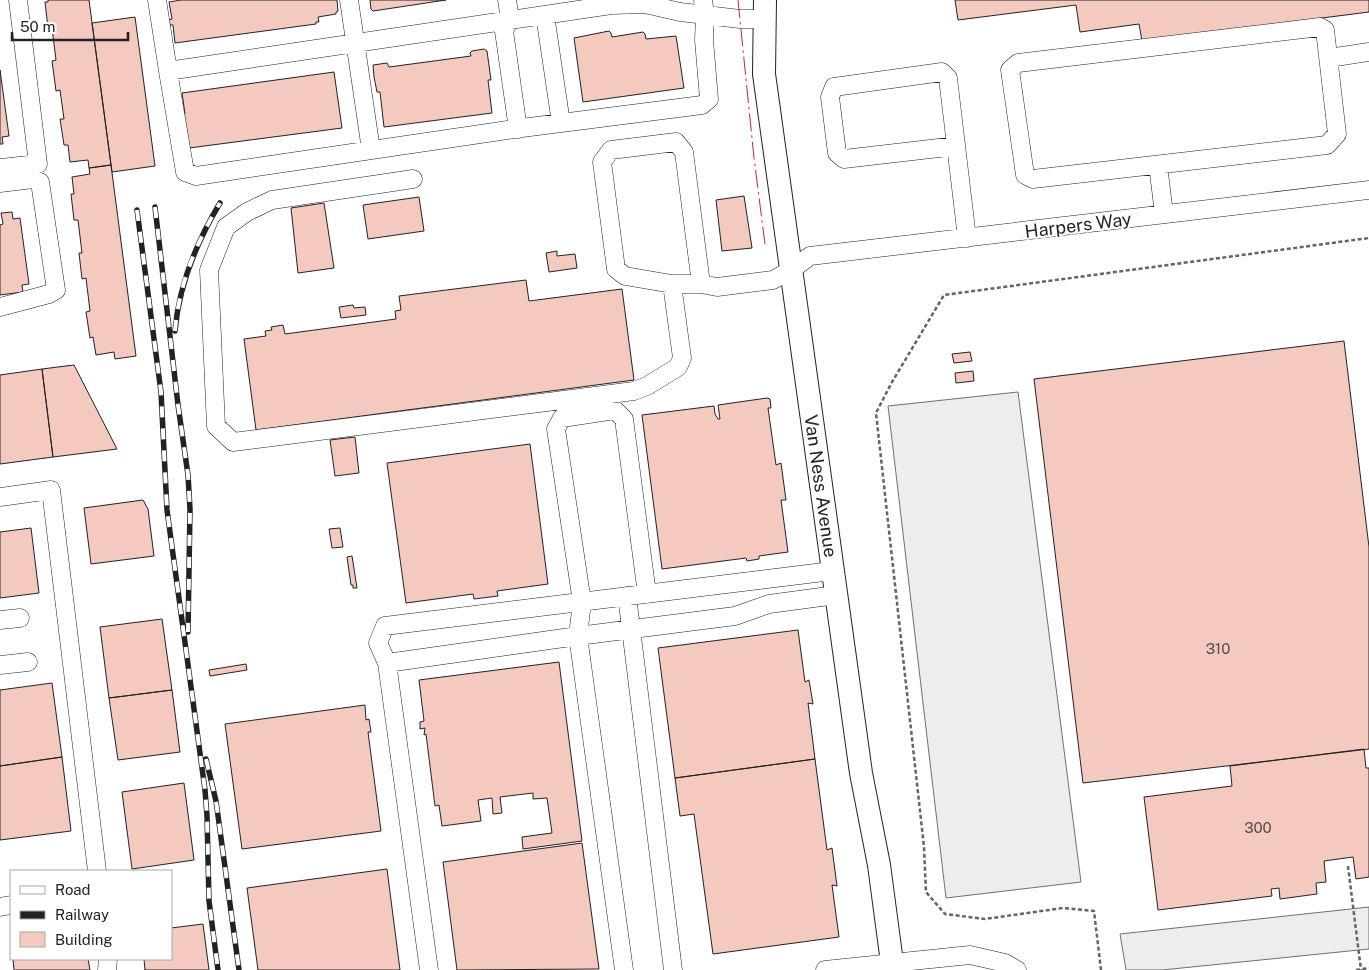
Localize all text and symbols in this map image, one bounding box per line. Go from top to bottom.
scale bar [12,10,129,42]
text: 50 m [20,18,55,35]
street label: Harpers Way [1023,208,1133,242]
street label: Van Ness Avenue [801,413,841,559]
house number: 310 [1206,640,1230,657]
house number: 300 [1244,819,1272,836]
legend [10,870,172,960]
text: Road [55,881,91,898]
text: Railway [55,906,109,923]
text: Building [55,931,113,948]

